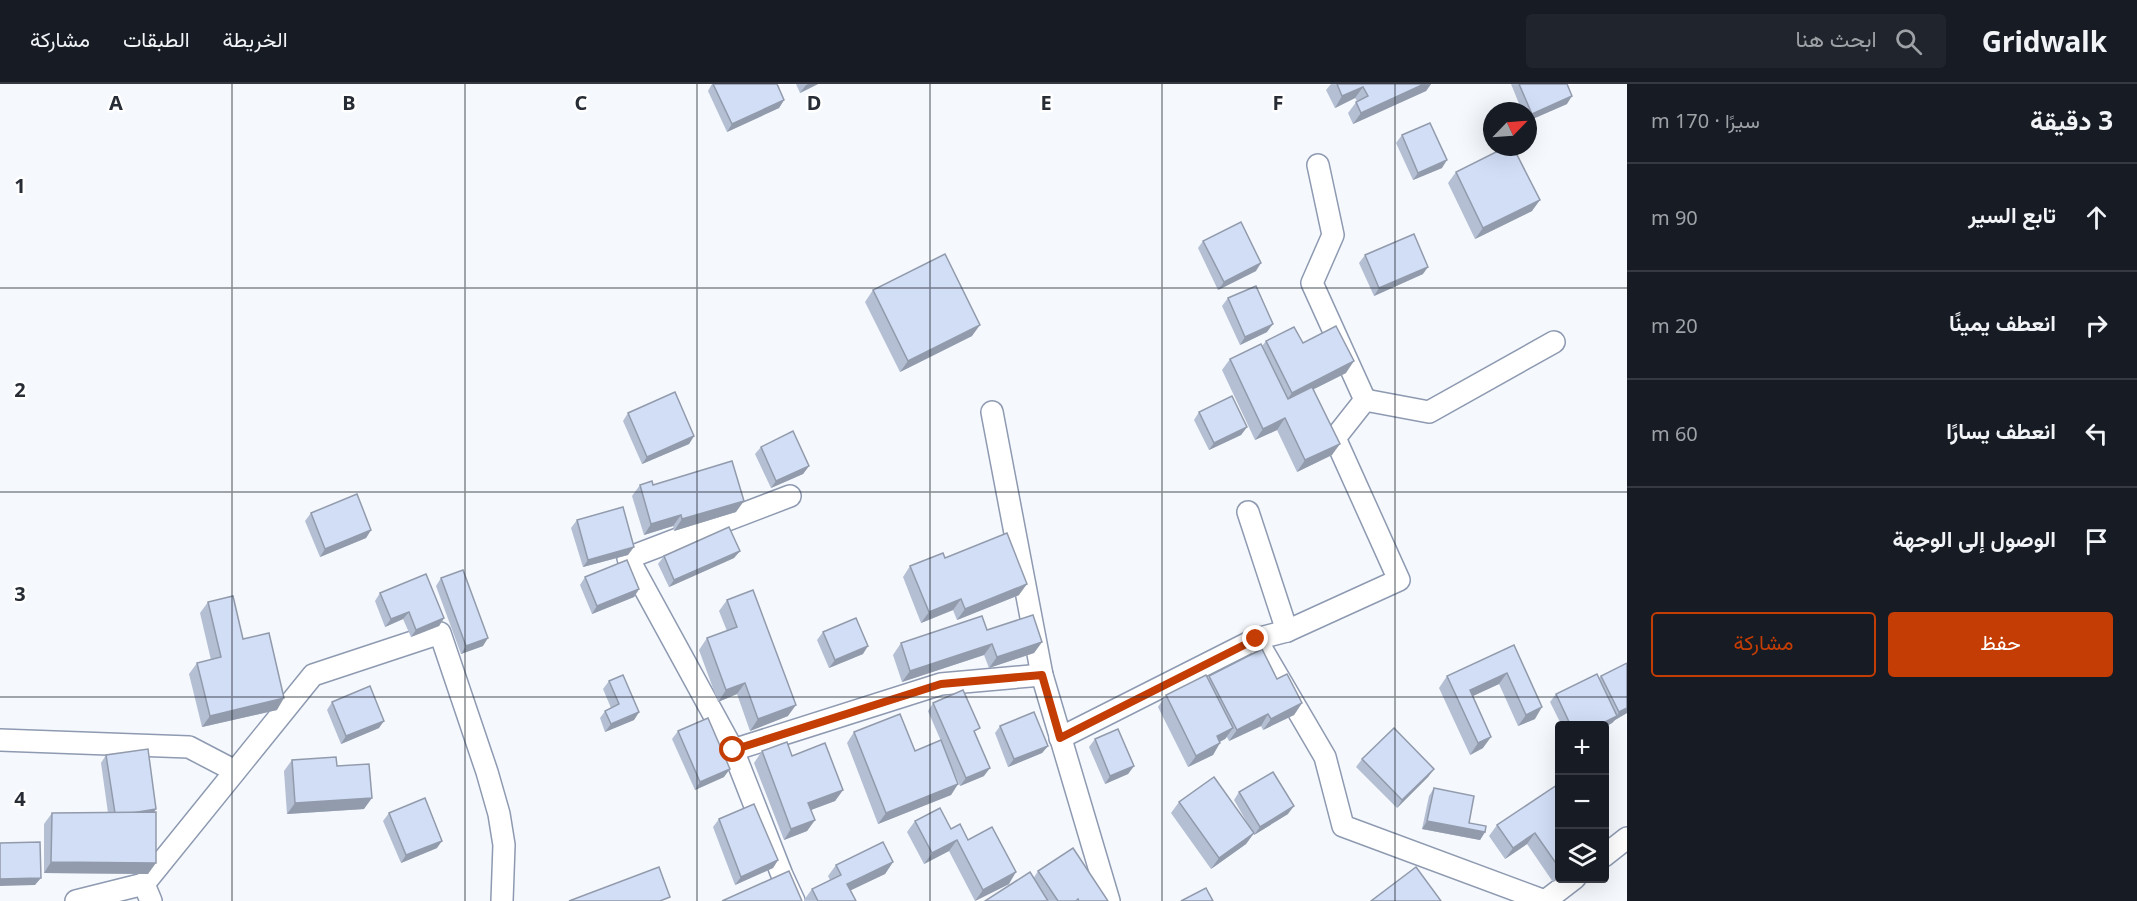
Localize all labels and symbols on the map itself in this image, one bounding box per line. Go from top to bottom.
text: A [109,89,123,116]
text: B [342,89,356,116]
text: C [575,89,588,116]
text: D [807,89,821,116]
text: E [1040,89,1052,116]
text: F [1273,89,1283,116]
north arrow [1483,102,1537,156]
text: 1 [14,172,26,199]
text: 2 [14,376,26,403]
text: 3 [14,580,26,607]
route end [1242,625,1268,651]
route start [719,736,745,762]
text: 4 [14,785,26,812]

